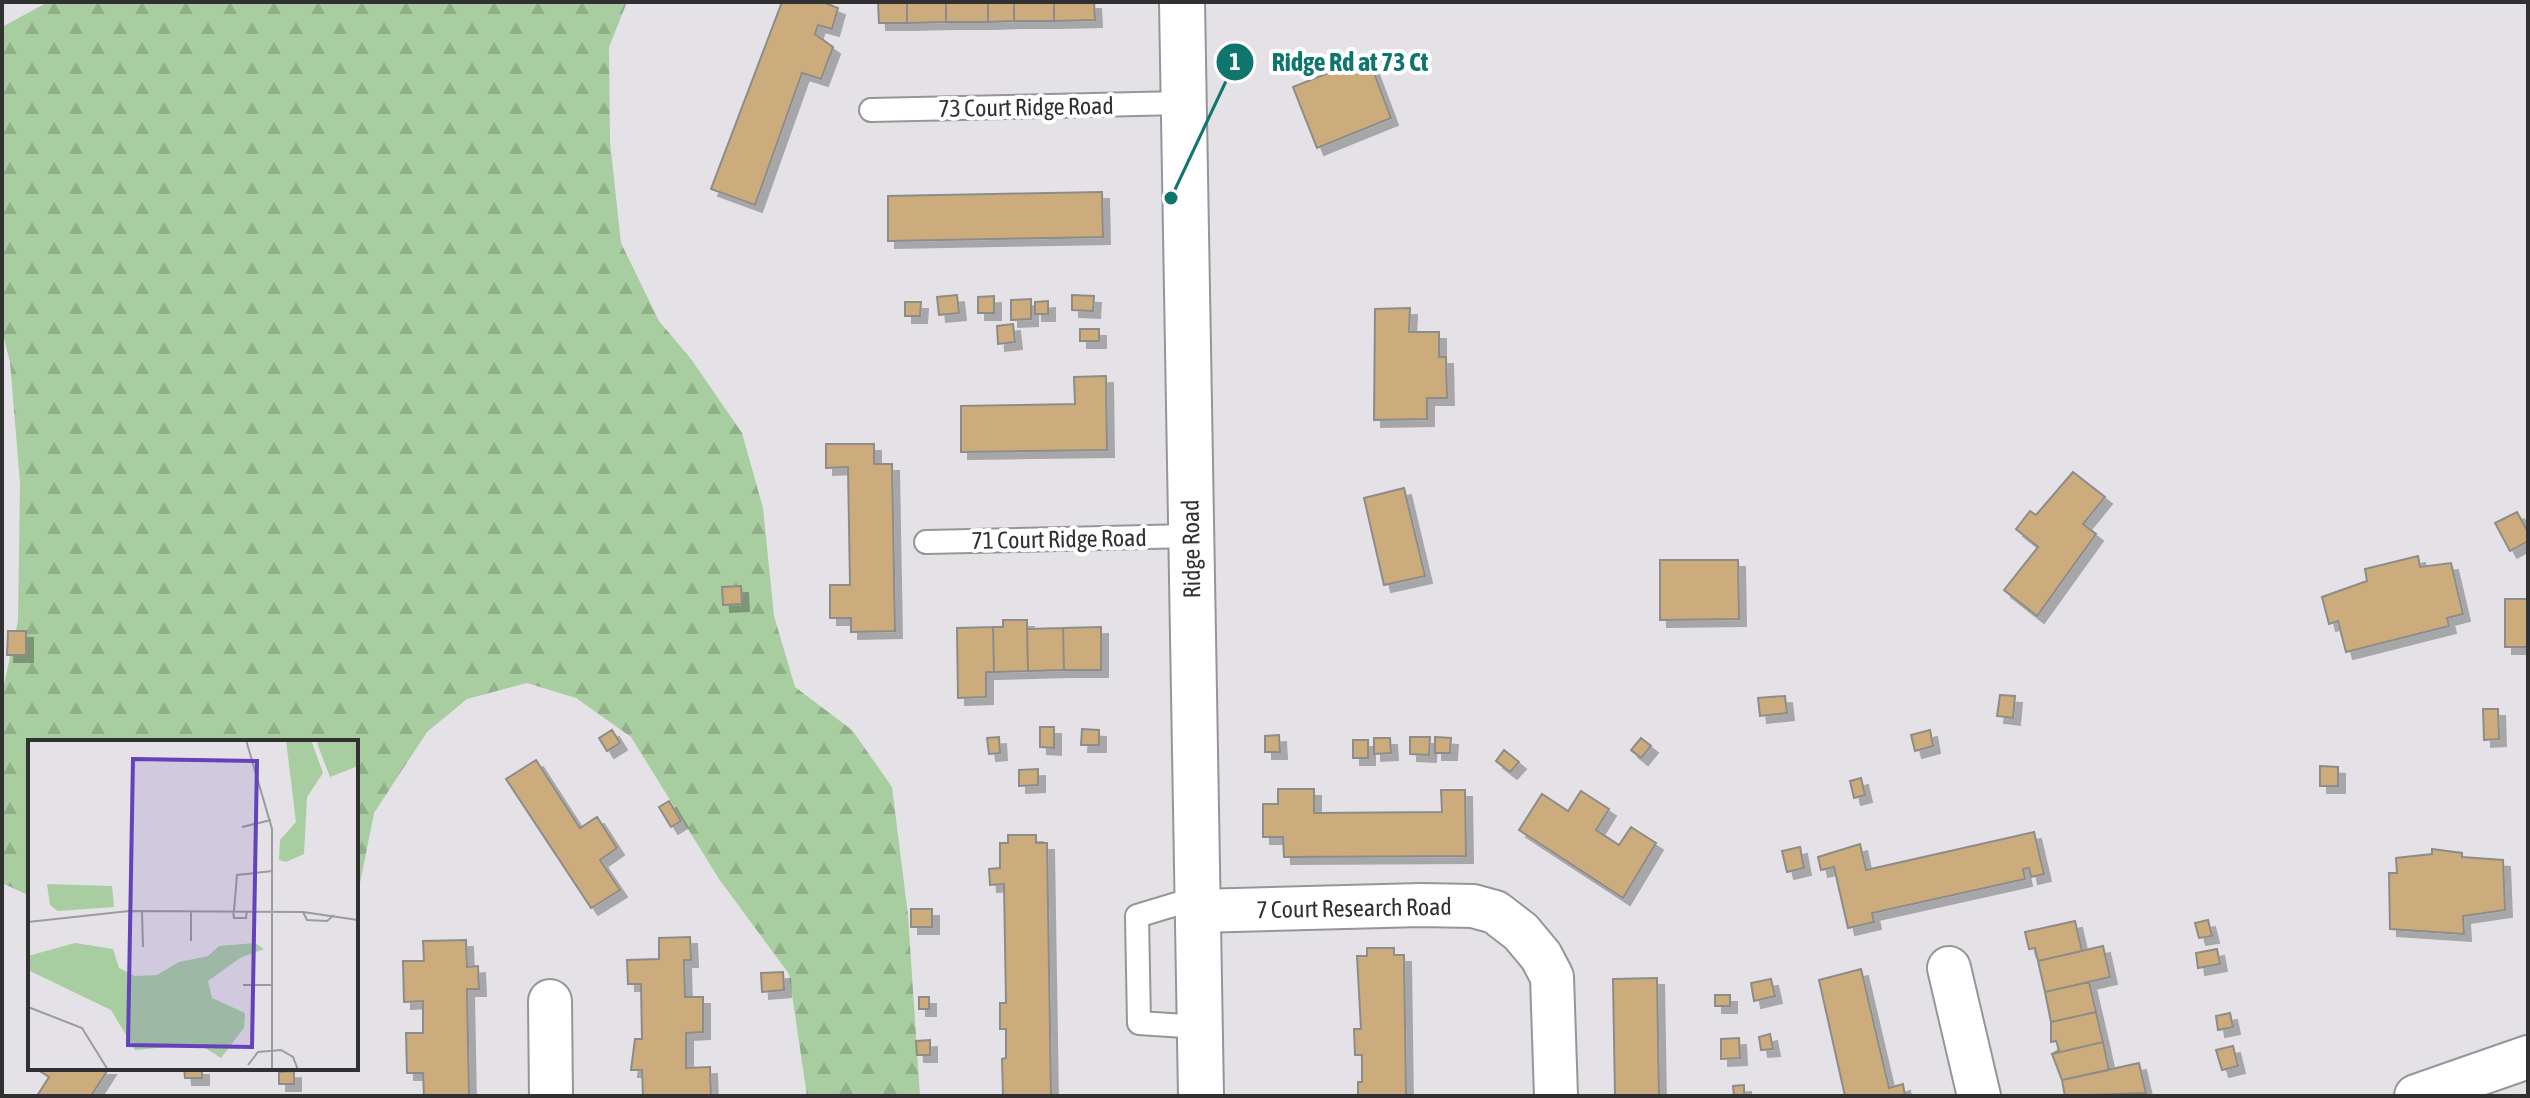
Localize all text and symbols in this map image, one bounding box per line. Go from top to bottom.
callout: Ridge Rd at 73 Ct [1215,37,1444,87]
text: Ridge Rd at 73 Ct [1272,47,1429,77]
text: 1 [1229,48,1241,75]
street label: 73 Court Ridge Road [938,92,1114,122]
street label: Ridge Road [1177,499,1205,599]
street label: 71 Court Ridge Road [971,524,1147,554]
inset map [28,740,358,1070]
street label: 7 Court Research Road [1256,893,1452,923]

